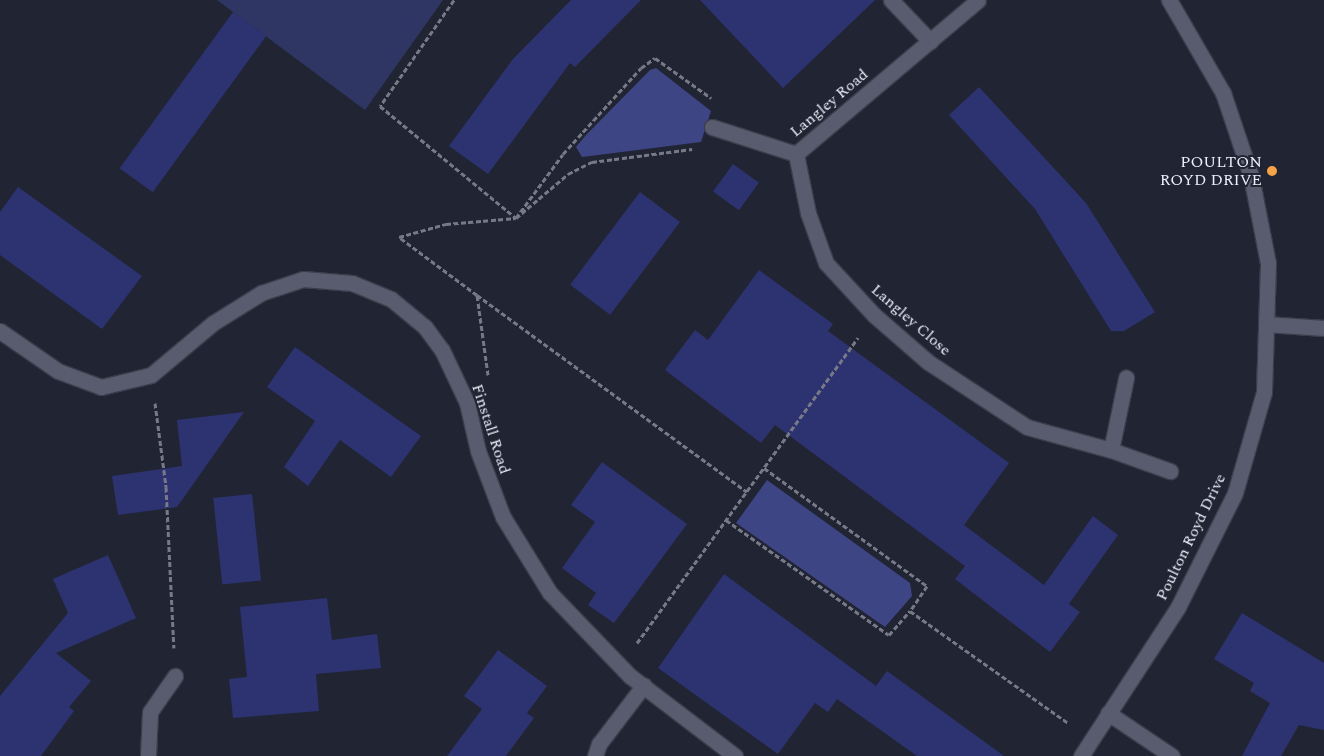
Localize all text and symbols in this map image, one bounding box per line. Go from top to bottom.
street label: Langley Road [786,65,872,141]
place label: POULTON ROYD DRIVE [1160,152,1262,190]
marker: POULTON ROYD DRIVE [1266,165,1278,177]
street label: Langley Close [867,280,955,360]
street label: Finstall Road [467,382,515,476]
street label: Poulton Royd Drive [1152,470,1230,604]

